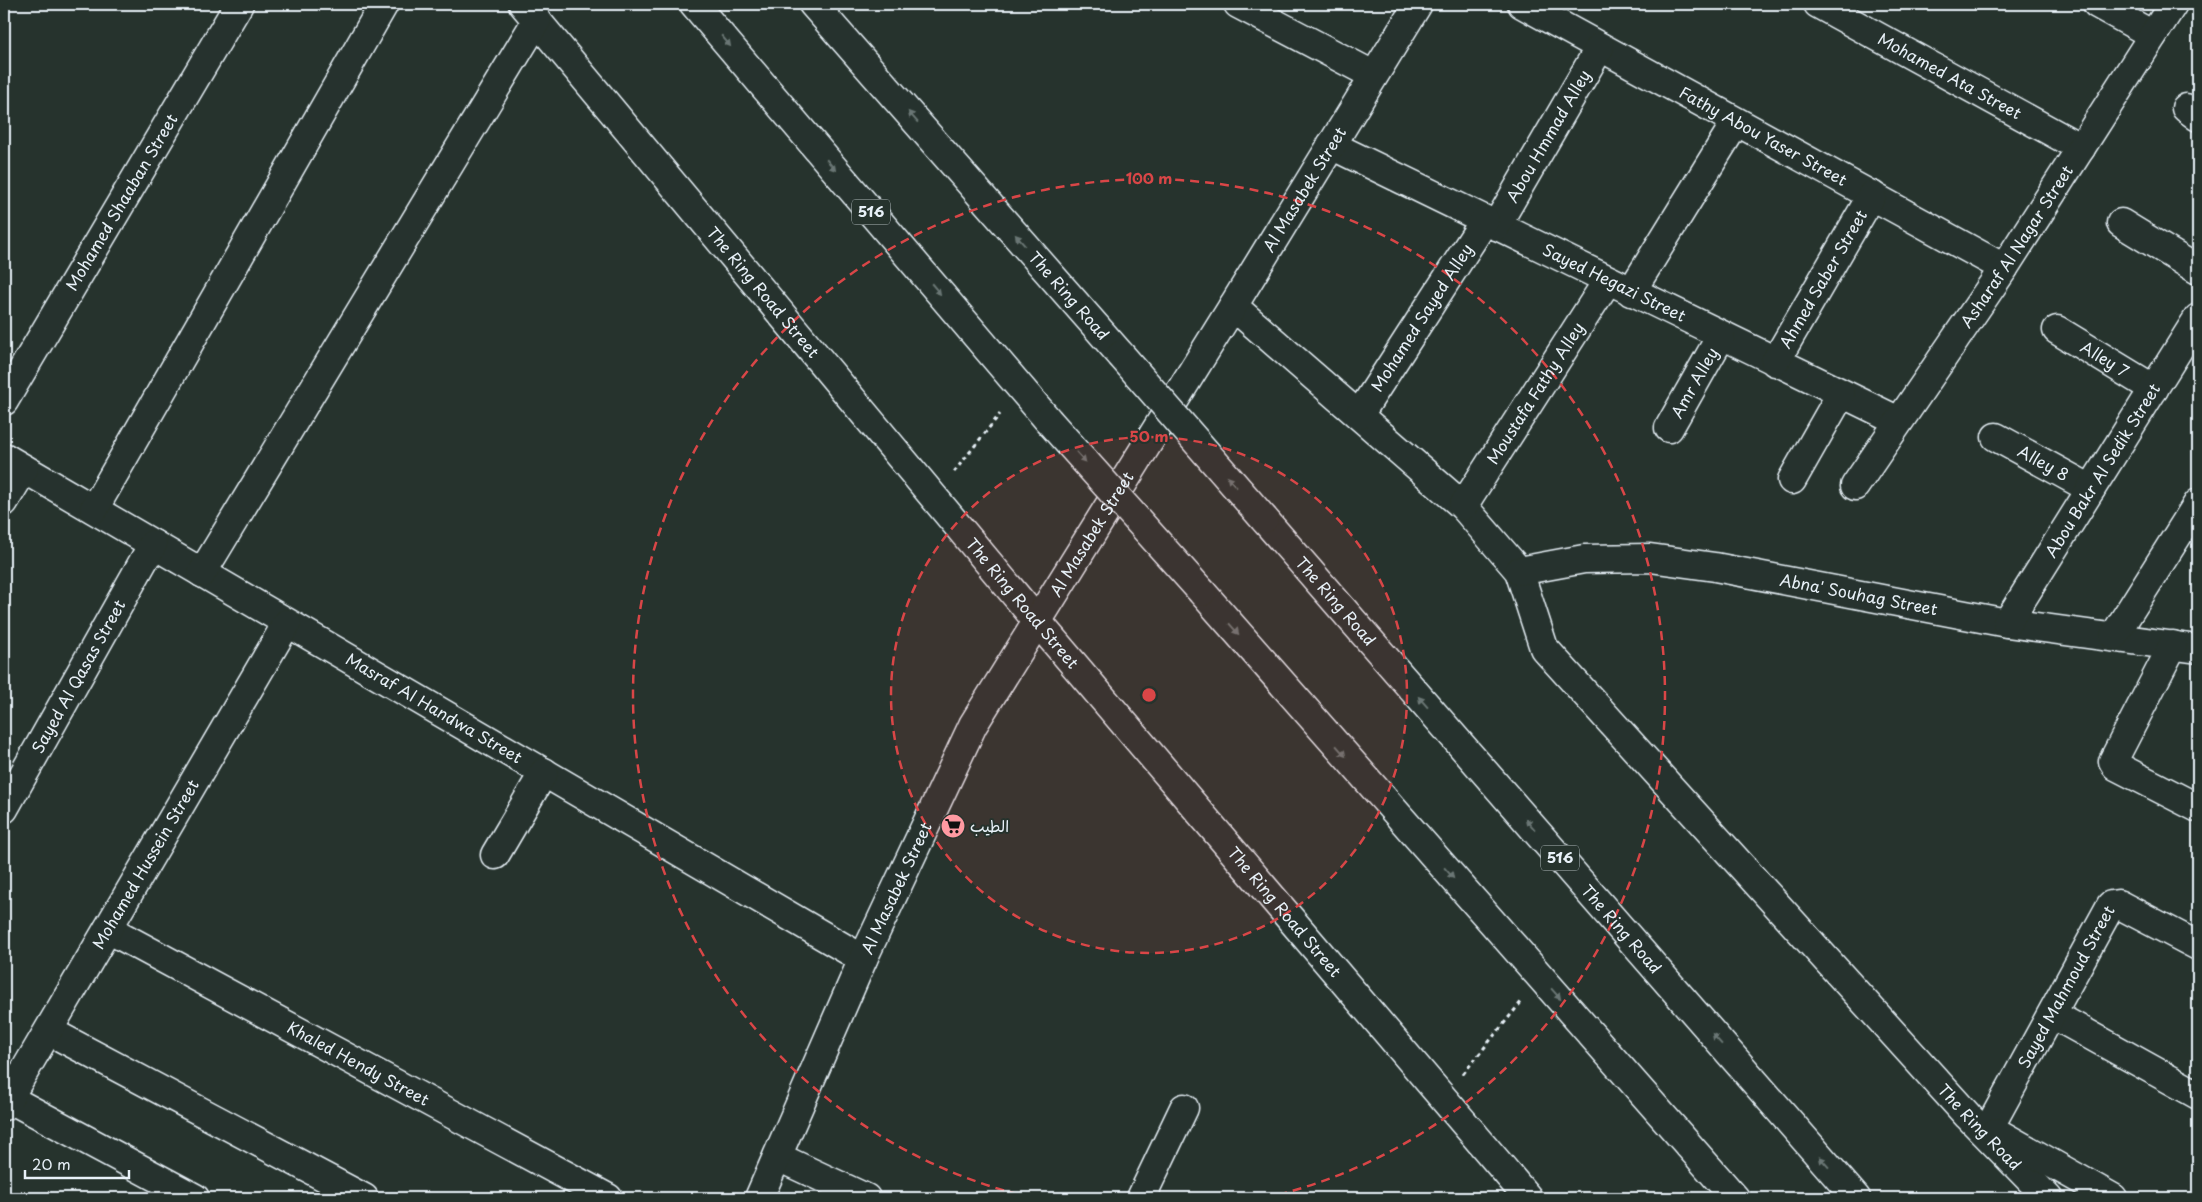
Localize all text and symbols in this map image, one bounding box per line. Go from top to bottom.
street label: Mohamed Ata Street [1874,26,2027,125]
one-way arrow [720,34,731,47]
street label: Abou Hmmad Alley [1499,65,1595,206]
street label: Fathy Abou Yaser Street [1675,80,1852,191]
street label: Mohamed Shaaban Street [59,108,183,295]
one-way arrow [907,112,919,124]
street label: Al Masabek Street [1256,121,1351,256]
one-way arrow [825,158,837,170]
street label: Asharaf Al Nagar Street [1954,160,2078,332]
text: 100 m [1126,166,1172,189]
road number: 516 [852,200,890,224]
street label: Ahmed Saber Street [1773,204,1872,352]
street label: The Ring Road Street [702,221,826,363]
one-way arrow [1014,234,1026,246]
street label: Sayed Hegazi Street [1539,237,1691,327]
street label: Mohamed Sayed Alley [1364,238,1478,396]
street label: The Ring Road [1024,245,1115,345]
one-way arrow [930,282,942,294]
street label: Moustafa Fathy Alley [1480,317,1589,469]
street label: Alley 7 [2076,334,2134,382]
street label: Amr Alley [1664,342,1723,422]
street label: Abou Bakr Al Sedik Street [2038,378,2166,562]
text: 50 m [1130,424,1168,447]
street label: Alley 8 [2014,438,2074,486]
one-way arrow [1075,450,1086,463]
street label: Al Masabek Street [1043,466,1139,601]
one-way arrow [1226,475,1237,488]
street label: The Ring Road Street [961,532,1086,674]
street label: The Ring Road [1291,551,1382,650]
street label: Abna' Souhag Street [1778,567,1940,621]
street label: Sayed Al Qasas Street [25,594,131,757]
one-way arrow [1228,622,1240,634]
street label: Masraf Al Handwa Street [342,646,528,769]
centre of rings [1140,686,1158,704]
one-way arrow [1417,696,1429,708]
one-way arrow [1336,744,1347,757]
street label: Mohamed Hussein Street [85,774,204,953]
supermarket icon: الطيب [940,813,966,839]
place label: الطيب [970,813,1009,837]
street label: Al Masabek Street [854,817,937,958]
one-way arrow [1524,819,1536,831]
street label: The Ring Road Street [1223,841,1348,982]
road number: 516 [1541,846,1579,870]
one-way arrow [1443,866,1454,879]
street label: The Ring Road [1577,878,1668,978]
street label: Sayed Mahmoud Street [2011,901,2120,1072]
one-way arrow [1550,988,1562,1000]
street label: Khaled Hendy Street [283,1015,434,1111]
one-way arrow [1712,1033,1723,1045]
street label: The Ring Road [1933,1078,2027,1175]
scale bar [25,1147,129,1179]
text: 20 m [32,1152,71,1175]
one-way arrow [1818,1156,1830,1168]

